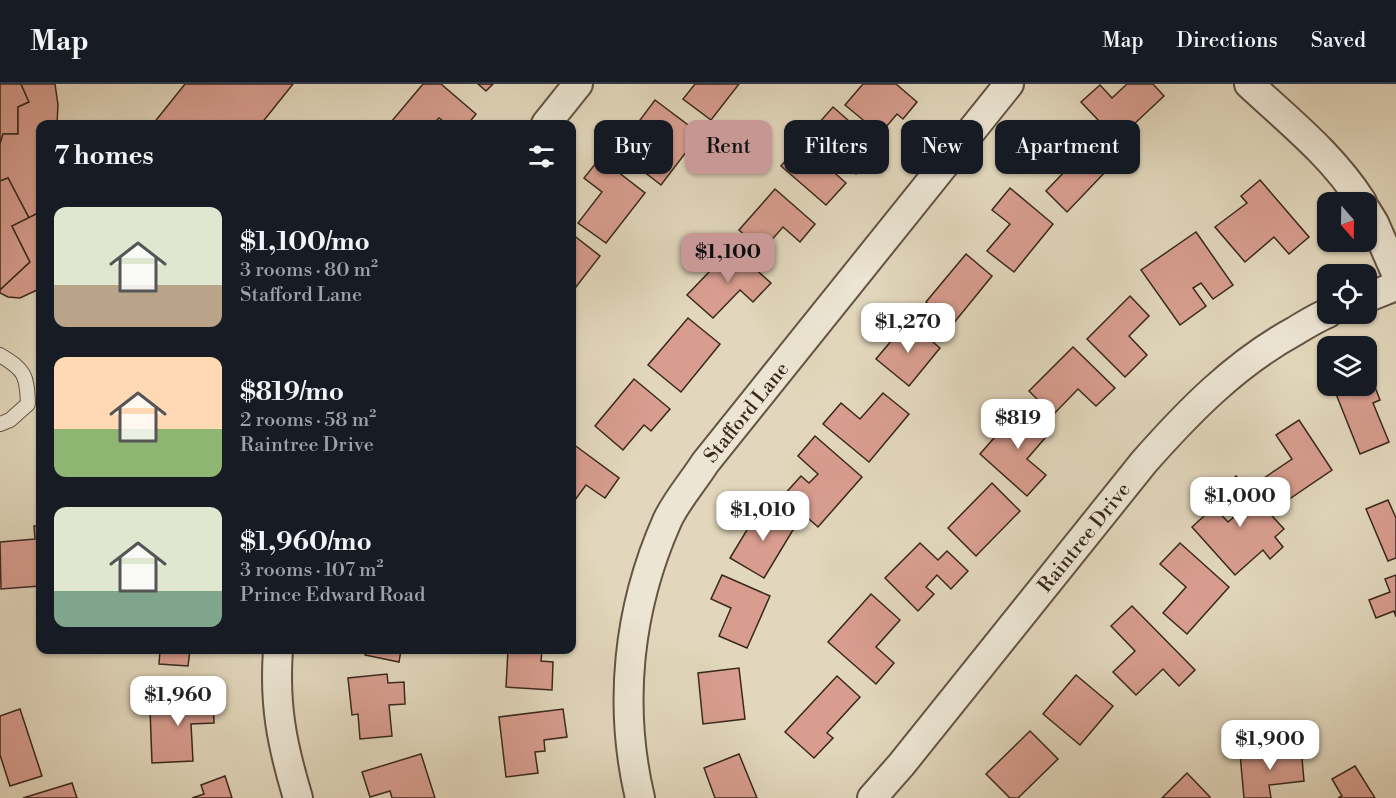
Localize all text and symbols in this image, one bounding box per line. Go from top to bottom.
text: Map [30,24,89,59]
text: Map [1102,28,1144,54]
text: Directions [1177,28,1278,54]
text: Saved [1311,28,1366,54]
chip: Buy [594,120,673,174]
chip: Rent [685,120,772,174]
chip: Filters [784,120,889,174]
chip: New [901,120,983,174]
chip: Apartment [995,120,1140,174]
text: 7 homes [54,140,154,172]
icon: filters [525,140,558,173]
north arrow [1317,192,1377,252]
map controls [1317,192,1377,396]
text: $1,100/mo [240,226,370,258]
icon: home [102,231,174,303]
pin: $1,100 [679,233,777,284]
text: $1,100 [695,240,761,265]
text: 3 rooms · 80 m² [240,258,378,283]
button: locate [1317,264,1377,324]
text: Stafford Lane [240,283,362,308]
pin: $1,270 [859,303,957,354]
text: $1,270 [875,310,941,335]
button: layers [1317,336,1377,396]
street label: Stafford Lane [699,357,795,468]
text: $819/mo [240,376,344,408]
icon: home [102,381,174,453]
pin: $819 [982,399,1054,450]
text: $819 [995,406,1041,431]
text: 2 rooms · 58 m² [240,408,376,433]
text: Raintree Drive [240,433,374,458]
pin: $1,000 [1191,477,1289,528]
street label: Raintree Drive [1033,478,1137,598]
text: $1,000 [1204,484,1276,509]
pin: $1,010 [714,491,812,542]
text: $1,010 [730,498,796,523]
text: $1,960/mo [240,526,372,558]
icon: home [102,531,174,603]
text: 3 rooms · 107 m² [240,558,384,583]
text: Prince Edward Road [240,583,425,608]
pin: $1,960 [129,676,227,727]
text: $1,960 [144,683,212,708]
pin: $1,900 [1221,720,1319,771]
text: $1,900 [1235,727,1305,752]

